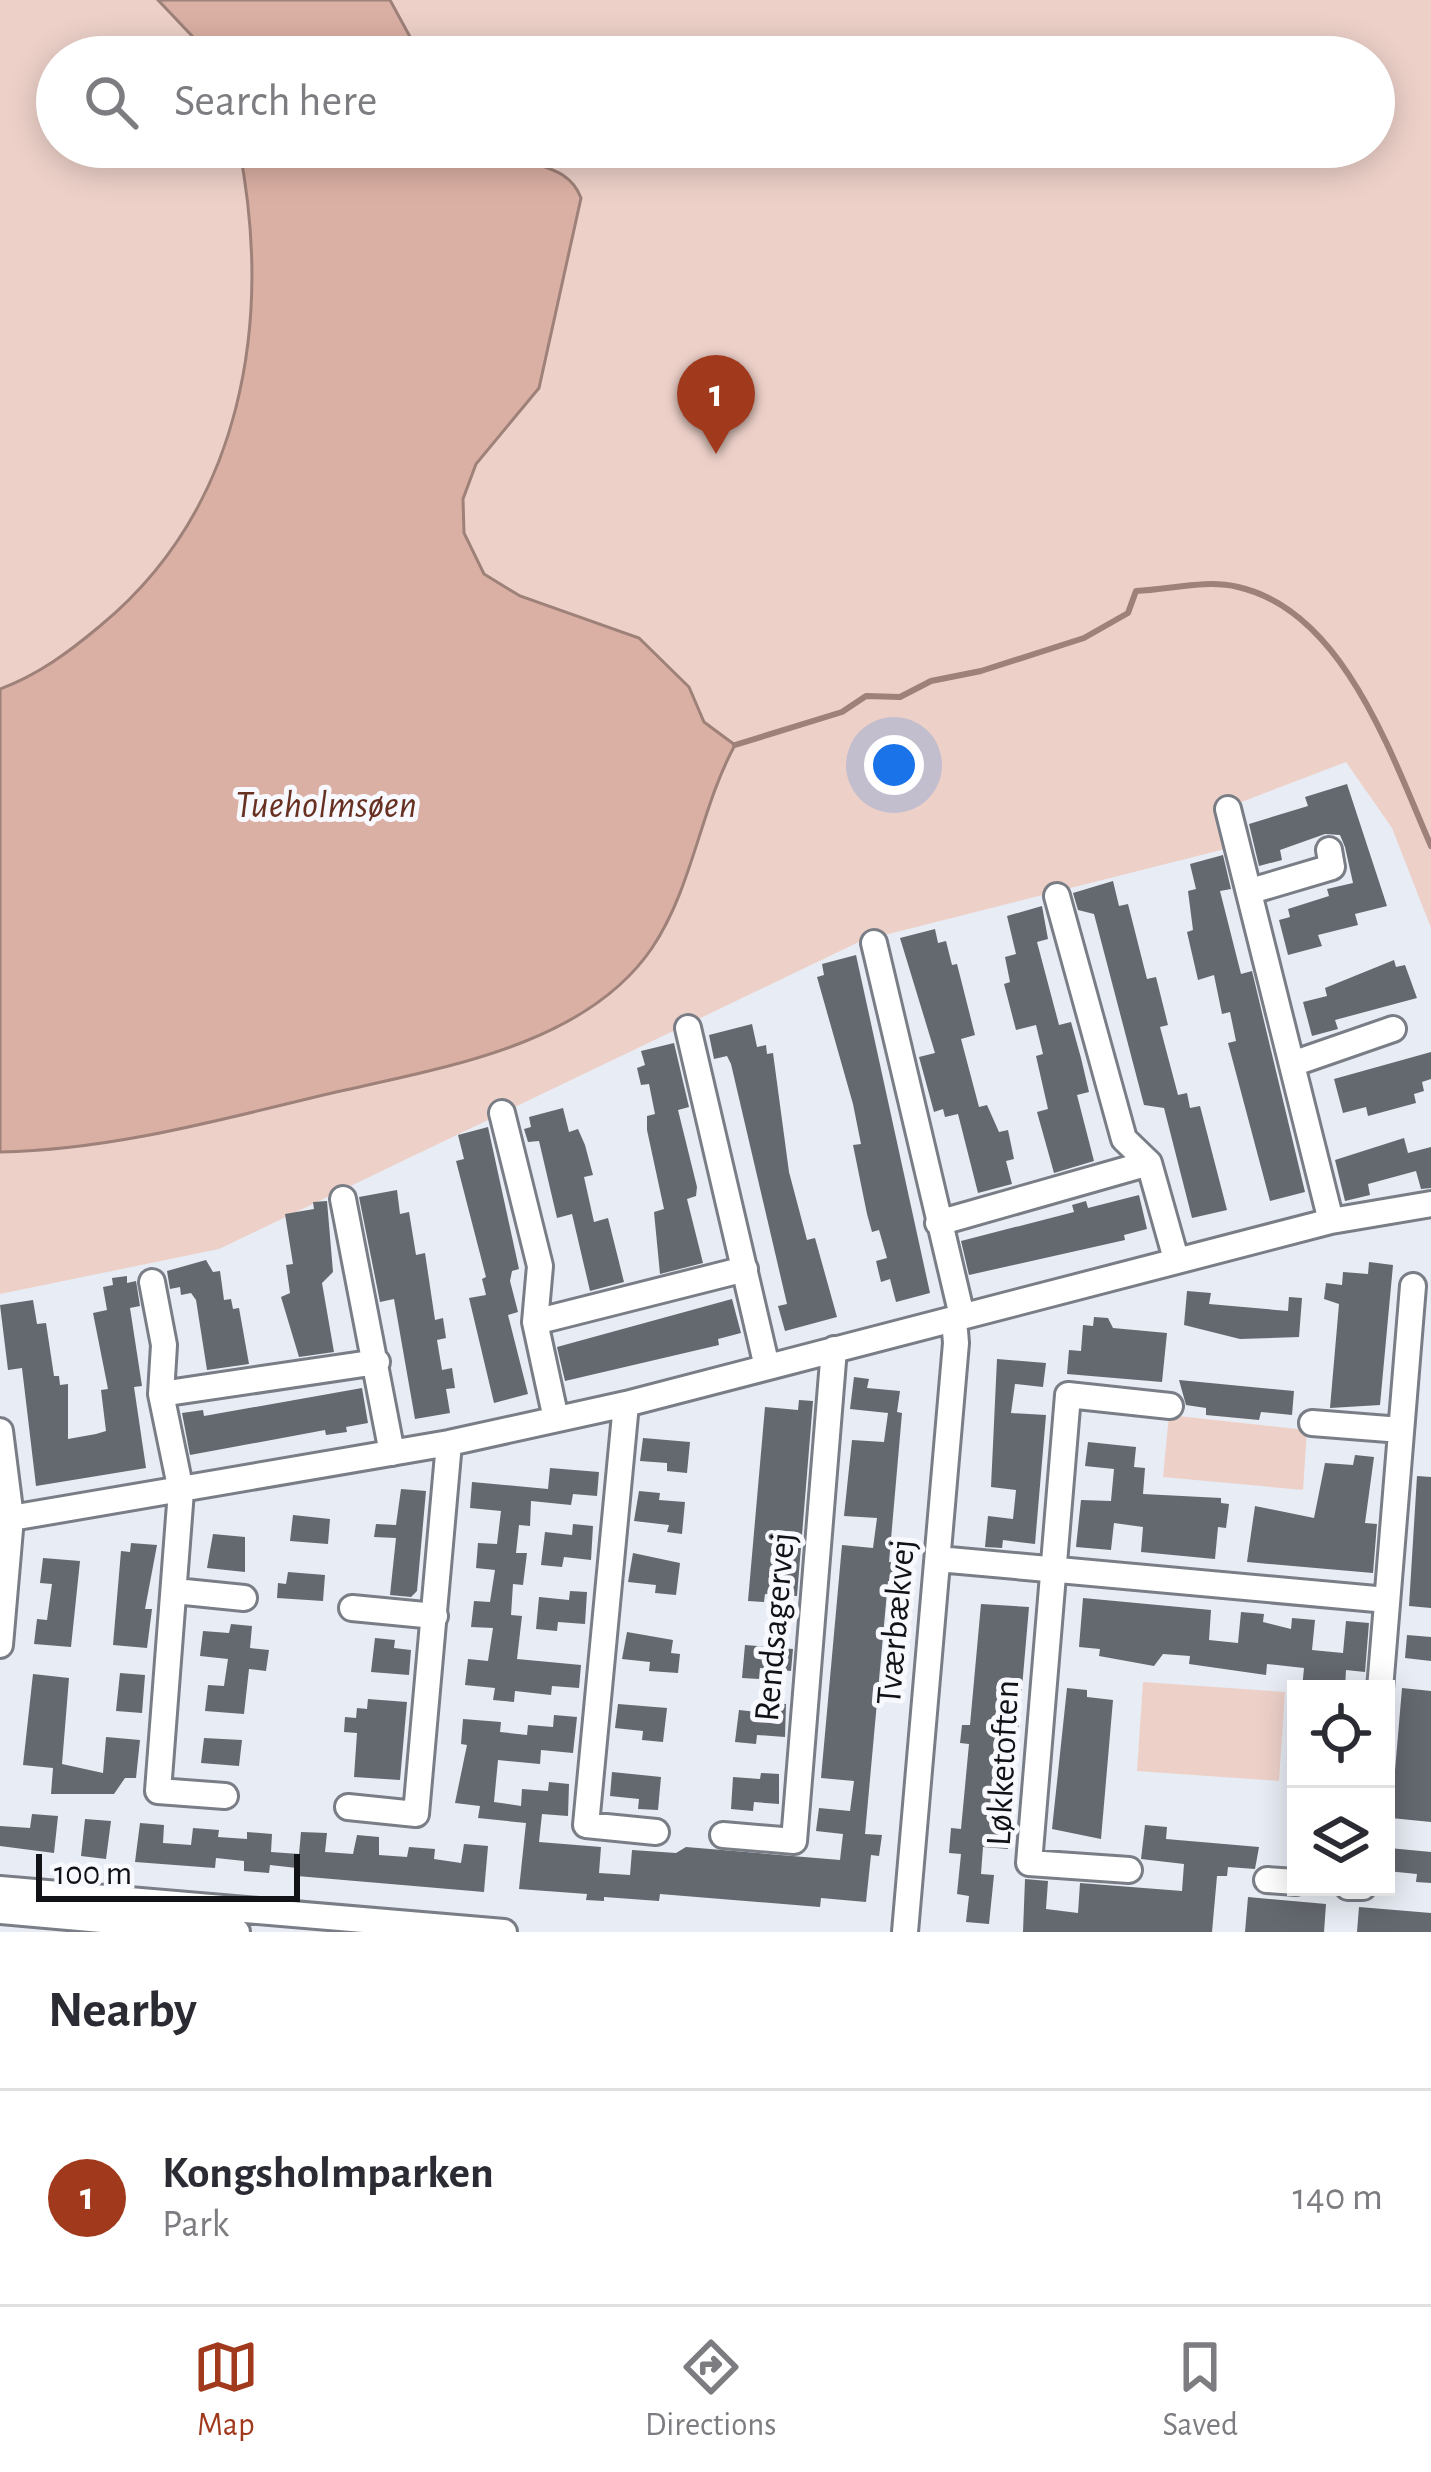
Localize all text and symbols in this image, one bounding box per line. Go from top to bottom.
search box [36,36,1395,168]
icon: search [78,69,144,135]
text: Search here [174,79,377,124]
pin: 1 [677,355,755,454]
your location [864,735,924,795]
water label: Tueholmsøen [235,786,417,825]
street label: Rendsagervej [749,1531,801,1723]
street label: Tværbækvej [871,1538,921,1706]
street label: Løkketoften [981,1679,1025,1847]
map controls [1287,1680,1395,1896]
button: locate [1287,1680,1395,1788]
button: layers [1287,1788,1395,1896]
scale bar [36,1848,300,1901]
text: 100 m [54,1858,132,1891]
text: Nearby [48,1985,197,2036]
text: Kongsholmparken [162,2151,494,2196]
text: 1 [80,2178,94,2217]
text: 140 m [1293,2178,1383,2217]
text: Park [162,2205,229,2244]
tab: Map [193,2334,259,2446]
tab: Directions [645,2334,776,2446]
tab: Saved [1162,2334,1238,2446]

